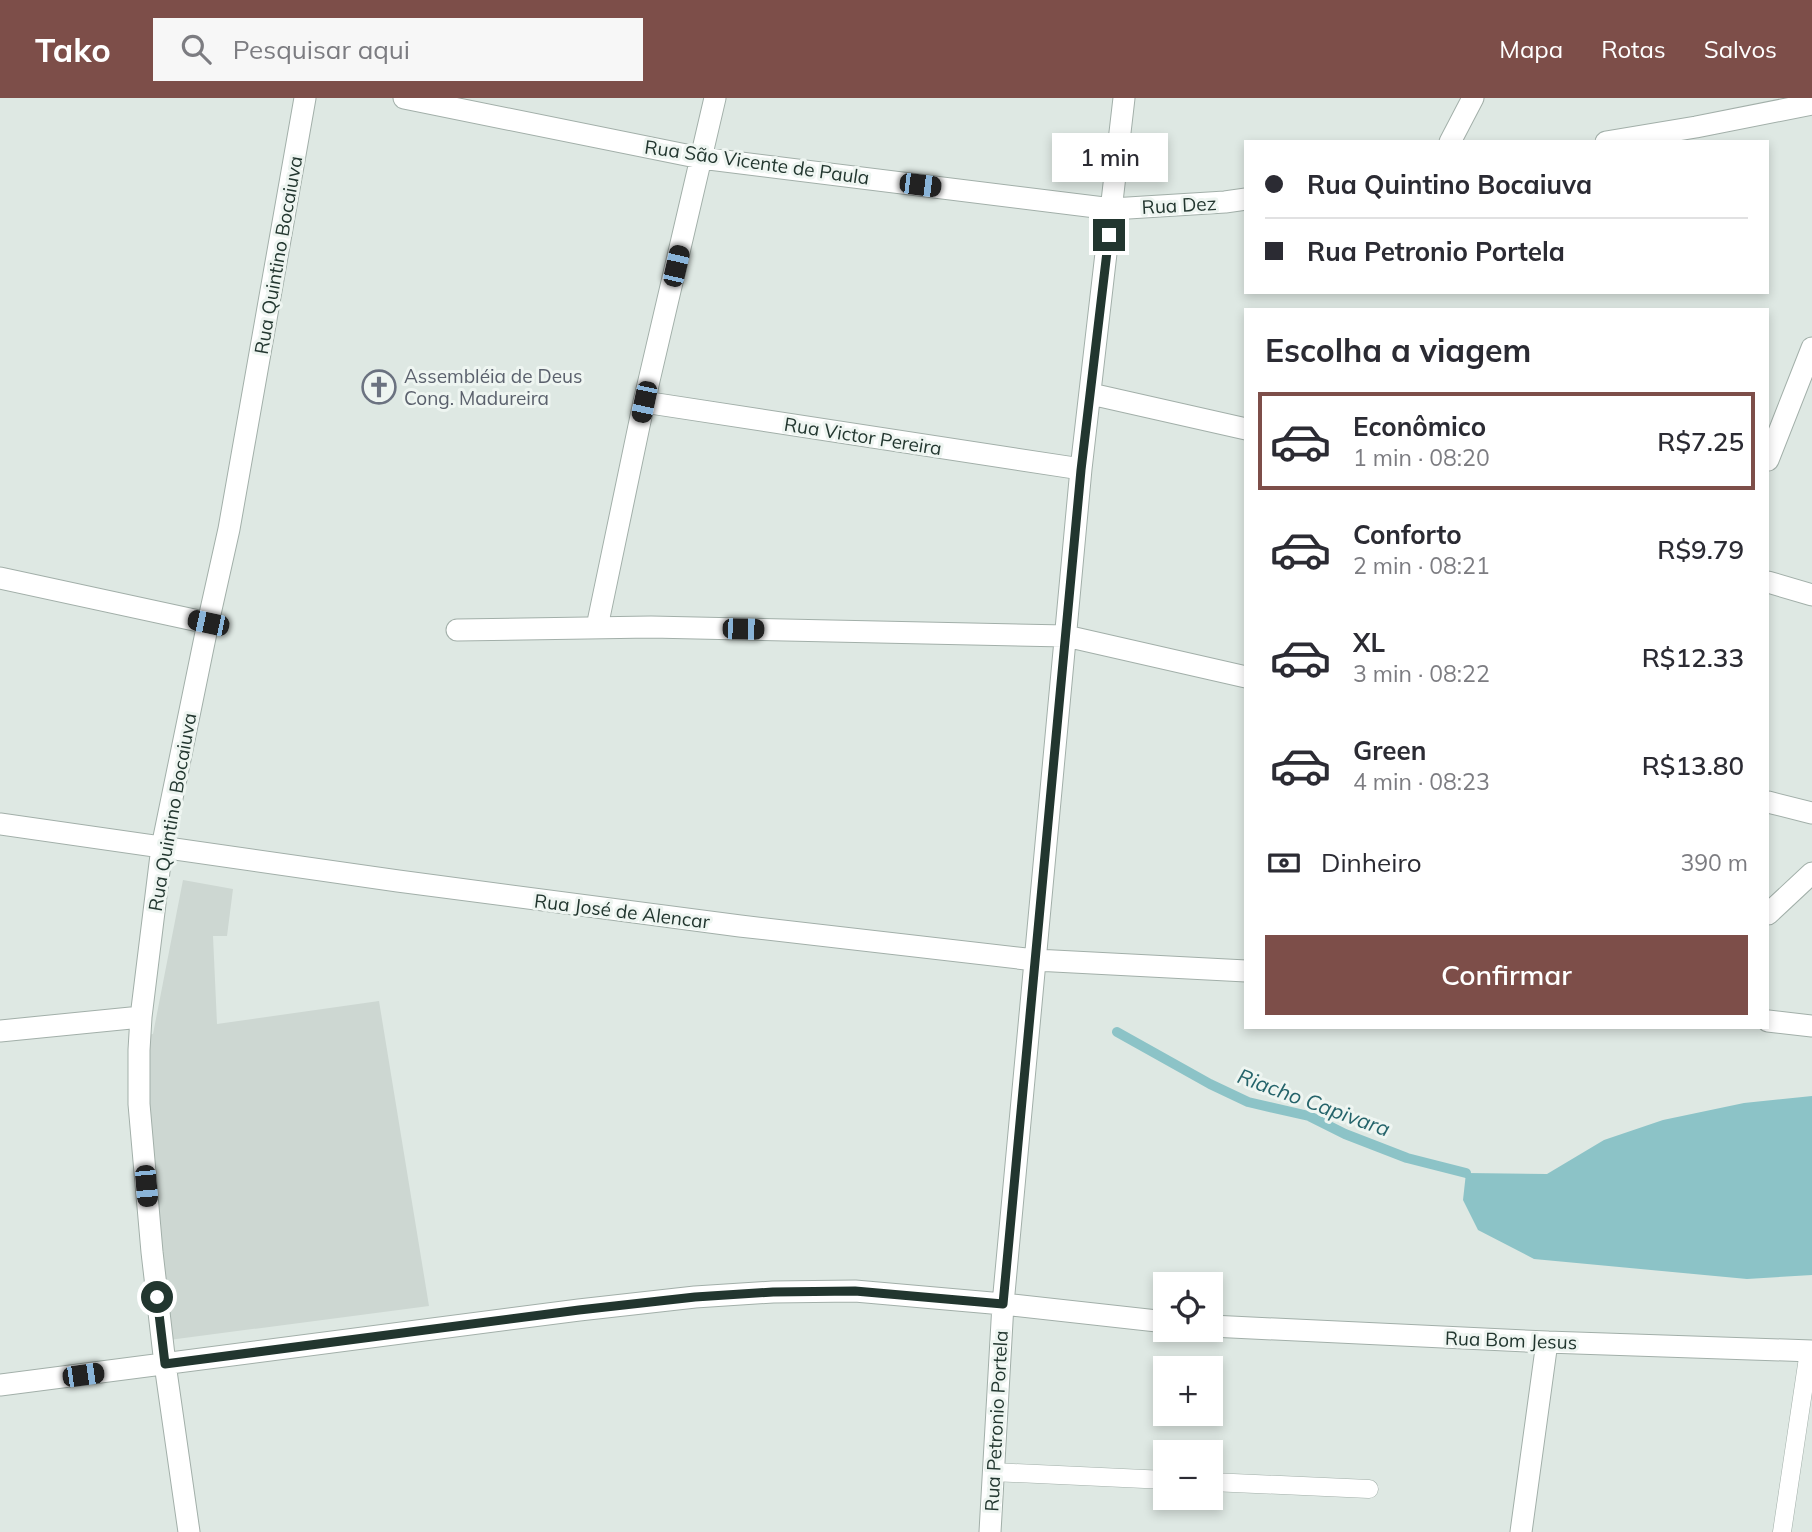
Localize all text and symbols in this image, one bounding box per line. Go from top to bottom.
search box [153,18,643,81]
text: Tako [35,29,111,70]
icon: search [177,30,215,68]
text: Pesquisar aqui [233,33,410,66]
text: Mapa [1499,34,1563,64]
text: Rotas [1601,34,1666,64]
text: Salvos [1704,34,1777,64]
street label: Rua São Vicente de Paula [643,134,871,190]
callout: 1 min [1051,134,1167,183]
text: 1 min [1080,143,1140,172]
street label: Rua Quintino Bocaiuva [249,154,307,356]
text: Rua Quintino Bocaiuva [1307,168,1592,201]
car [898,172,943,198]
street label: Rua Dez [1141,191,1217,219]
route end [1093,219,1125,251]
text: Rua Petronio Portela [1307,235,1565,268]
car [662,243,691,289]
text: Escolha a viagem [1265,330,1531,370]
place label: Assembléia de Deus Cong. Madureira [404,364,582,410]
church icon: Assembléia de Deus Cong. Madureira [360,368,398,406]
car [630,379,659,425]
icon: car [1269,410,1332,473]
text: Econômico [1353,410,1486,443]
street label: Rua Victor Pereira [783,412,943,460]
text: R$7.25 [1657,425,1744,458]
text: 1 min · 08:20 [1353,443,1490,472]
icon: car [1269,518,1332,581]
text: Conforto [1353,518,1462,551]
text: R$9.79 [1657,533,1744,566]
text: 2 min · 08:21 [1353,551,1490,580]
car [186,608,231,638]
car [722,618,765,640]
icon: car [1269,626,1332,689]
text: XL [1353,626,1385,659]
text: R$12.33 [1642,641,1744,674]
text: 3 min · 08:22 [1353,659,1490,688]
street label: Rua Quintino Bocaiuva [143,711,201,913]
icon: car [1269,734,1332,797]
text: Green [1353,734,1426,767]
text: R$13.80 [1642,749,1744,782]
text: 4 min · 08:23 [1353,767,1490,796]
icon: cash [1265,844,1303,882]
text: Dinheiro [1321,846,1422,879]
text: 390 m [1680,848,1748,877]
street label: Rua José de Alencar [533,888,711,934]
button: Confirmar [1265,935,1748,1015]
water label: Riacho Capivara [1234,1062,1394,1142]
car [134,1164,159,1208]
map controls [1153,1272,1223,1510]
button: locate [1153,1272,1223,1342]
route start [141,1281,173,1313]
street label: Rua Bom Jesus [1444,1326,1578,1354]
street label: Rua Petronio Portela [979,1330,1013,1512]
button: + [1153,1356,1223,1426]
car [61,1362,106,1388]
button: − [1153,1440,1223,1510]

